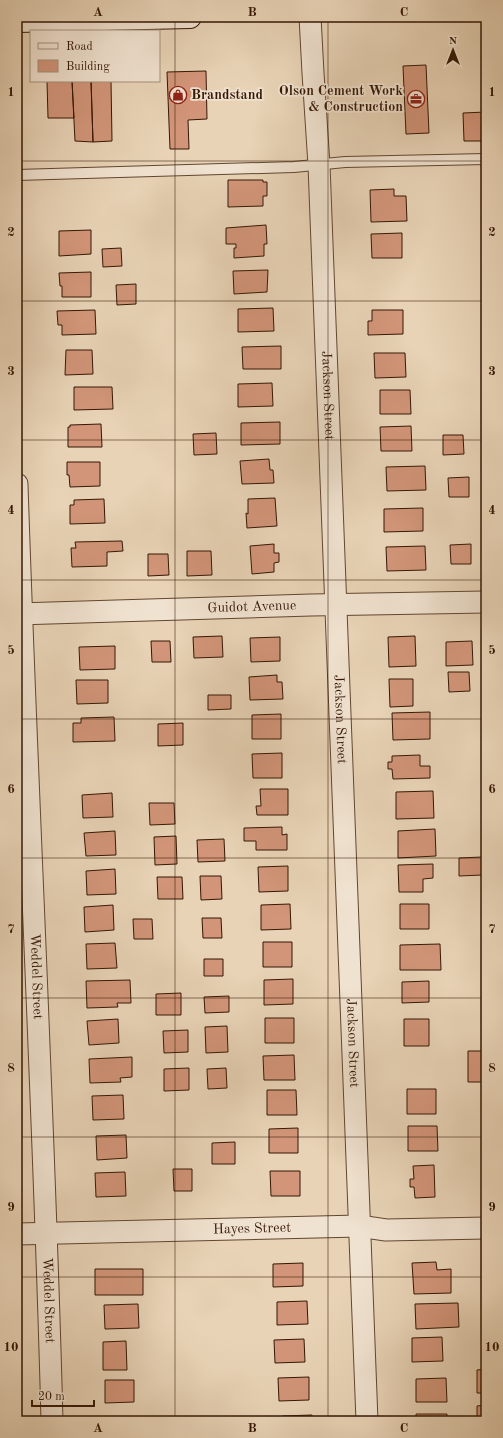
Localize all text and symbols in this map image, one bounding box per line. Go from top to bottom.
text: A [93,6,103,19]
text: B [247,6,257,19]
text: C [400,6,408,19]
legend [30,30,160,82]
north arrow [433,30,473,70]
text: N [449,36,458,47]
text: Road [66,41,93,53]
text: Building [66,61,110,73]
place label: Olson Cement Work & Construction [279,84,403,114]
shop icon: Brandstand [168,85,188,105]
text: 1 [7,86,15,99]
text: 1 [488,86,496,99]
place label: Brandstand [191,88,263,102]
office icon: Olson Cement Work & Construction [406,89,426,109]
text: 2 [7,226,15,239]
text: 2 [488,226,496,239]
street label: Jackson Street [319,351,337,441]
text: 3 [7,365,15,378]
text: 3 [488,365,496,378]
text: 4 [7,504,15,517]
text: 4 [488,504,496,517]
street label: Guidot Avenue [207,598,297,615]
text: 5 [7,644,15,657]
text: 5 [488,644,496,657]
street label: Jackson Street [331,674,349,764]
text: 6 [7,783,15,796]
text: 6 [488,783,496,796]
text: 7 [7,923,15,936]
text: 7 [488,923,496,936]
street label: Weddel Street [27,933,45,1020]
street label: Jackson Street [344,998,361,1088]
text: 8 [7,1062,15,1075]
text: 8 [488,1062,496,1075]
text: 9 [7,1201,15,1214]
text: 9 [488,1201,496,1214]
street label: Hayes Street [213,1221,291,1236]
street label: Weddel Street [40,1257,57,1344]
text: 10 [3,1341,19,1354]
text: 10 [484,1341,500,1354]
scale bar [32,1382,94,1408]
text: 20 m [38,1391,65,1403]
text: A [93,1422,103,1435]
text: B [247,1422,257,1435]
text: C [400,1422,408,1435]

